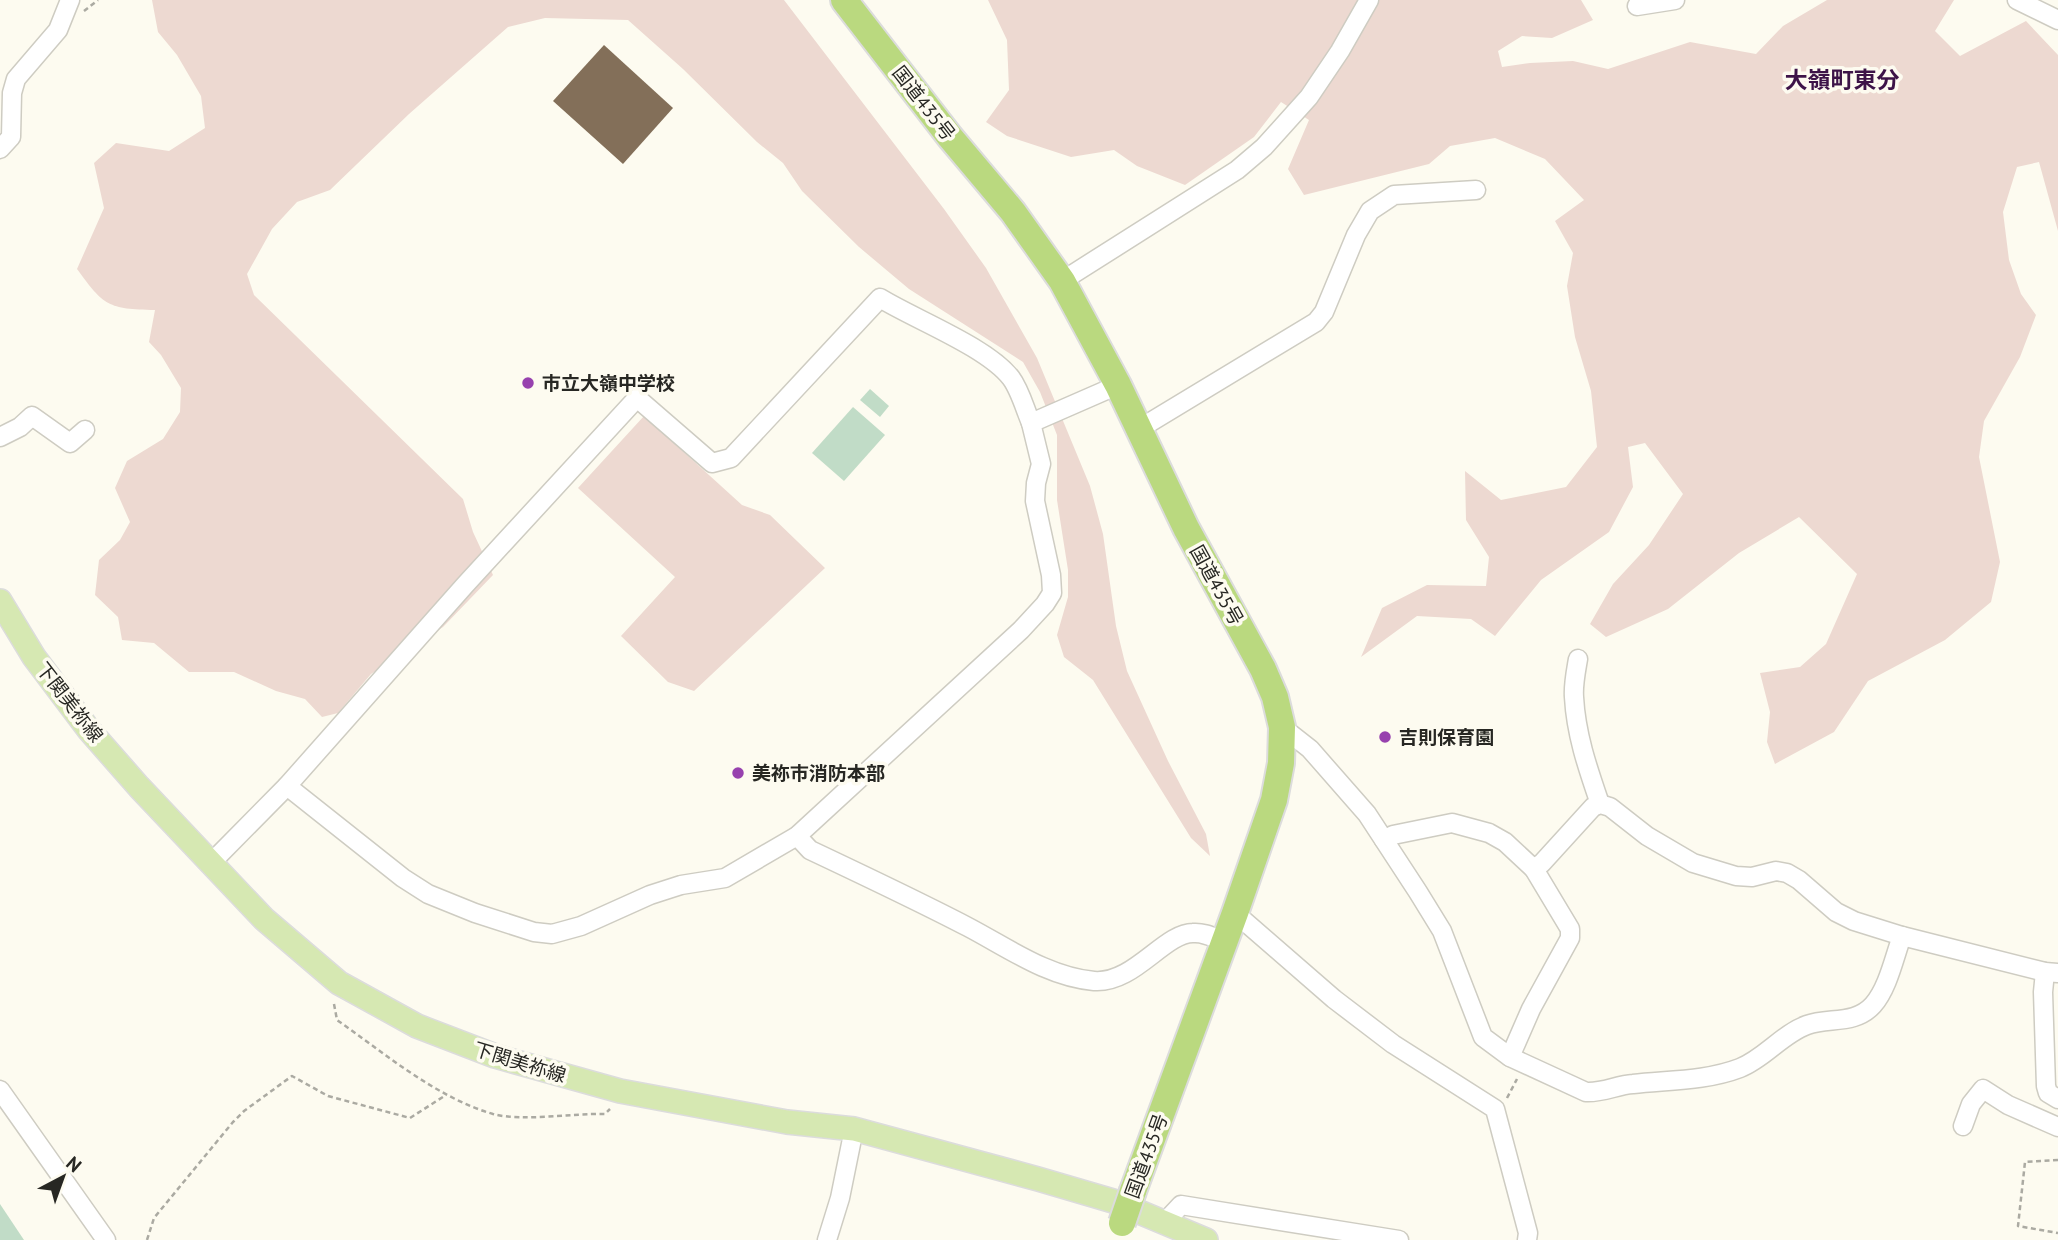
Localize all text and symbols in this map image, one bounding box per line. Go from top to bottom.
street label: 国道435号 [887,61,961,145]
district label: 大嶺町東分 [1785,65,1900,94]
place label: 市立大嶺中学校 [542,371,675,395]
marker: 市立大嶺中学校 [520,375,536,391]
street label: 国道435号 [1185,541,1249,629]
street label: 下関美祢線 [31,657,109,747]
place label: 吉則保育園 [1399,725,1494,749]
marker: 吉則保育園 [1377,729,1393,745]
place label: 美祢市消防本部 [752,761,885,785]
marker: 美祢市消防本部 [730,765,746,781]
street label: 下関美祢線 [471,1037,569,1087]
street label: 国道435号 [1120,1111,1172,1201]
north arrow [28,1142,98,1212]
text: N [62,1151,87,1177]

